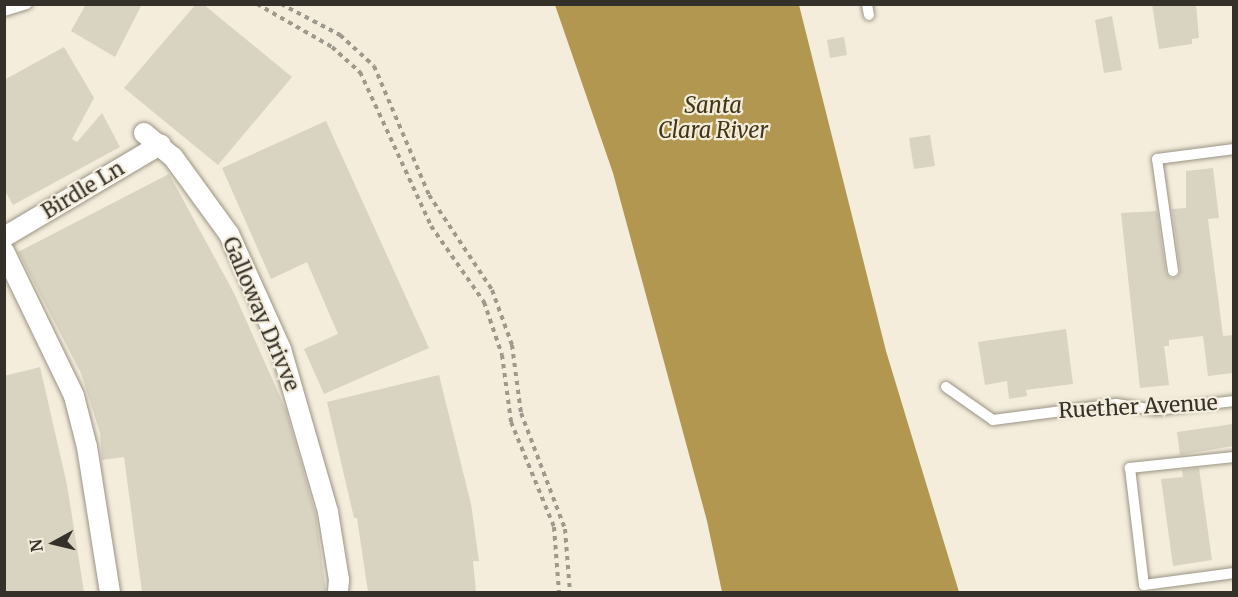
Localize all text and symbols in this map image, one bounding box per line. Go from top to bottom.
water label: Santa Clara River [658,92,768,144]
street label: Birdle Ln [37,156,129,224]
street label: Galloway Drivve [217,233,305,395]
street label: Ruether Avenue [1058,390,1218,424]
north arrow [24,513,84,573]
text: N [25,538,47,553]

